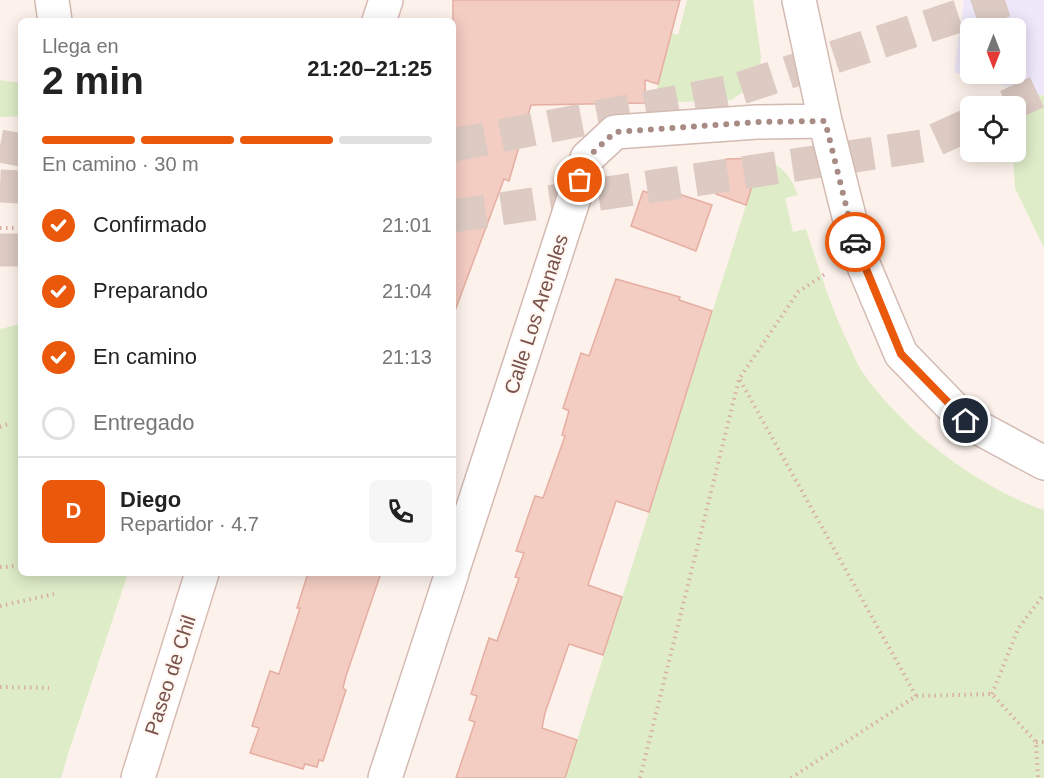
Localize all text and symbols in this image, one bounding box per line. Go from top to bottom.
north arrow [960,18,1026,84]
map controls [960,18,1026,162]
text: Llega en [42,35,119,57]
text: 21:20–21:25 [307,56,432,81]
text: 2 min [42,59,144,102]
button: locate [960,96,1026,162]
text: En camino · 30 m [42,153,199,175]
pin [554,154,605,205]
icon: bag [563,163,596,196]
icon: check [42,209,75,242]
text: Confirmado [93,212,207,237]
courier [825,212,885,272]
text: 21:01 [382,214,432,236]
icon: car [839,226,872,259]
street label: Calle Los Arenales [500,231,572,397]
icon: check [42,275,75,308]
text: Preparando [93,278,208,303]
text: 21:04 [382,280,432,302]
icon: check [42,341,75,374]
text: En camino [93,344,197,369]
text: 21:13 [382,346,432,368]
pin [940,395,991,446]
icon: home [949,404,982,437]
text: Entregado [93,410,195,435]
button: phone [369,480,432,543]
text: Diego [120,487,181,512]
text: D [66,498,81,523]
text: Repartidor · 4.7 [120,513,259,535]
street label: Paseo de Chil [140,612,200,738]

